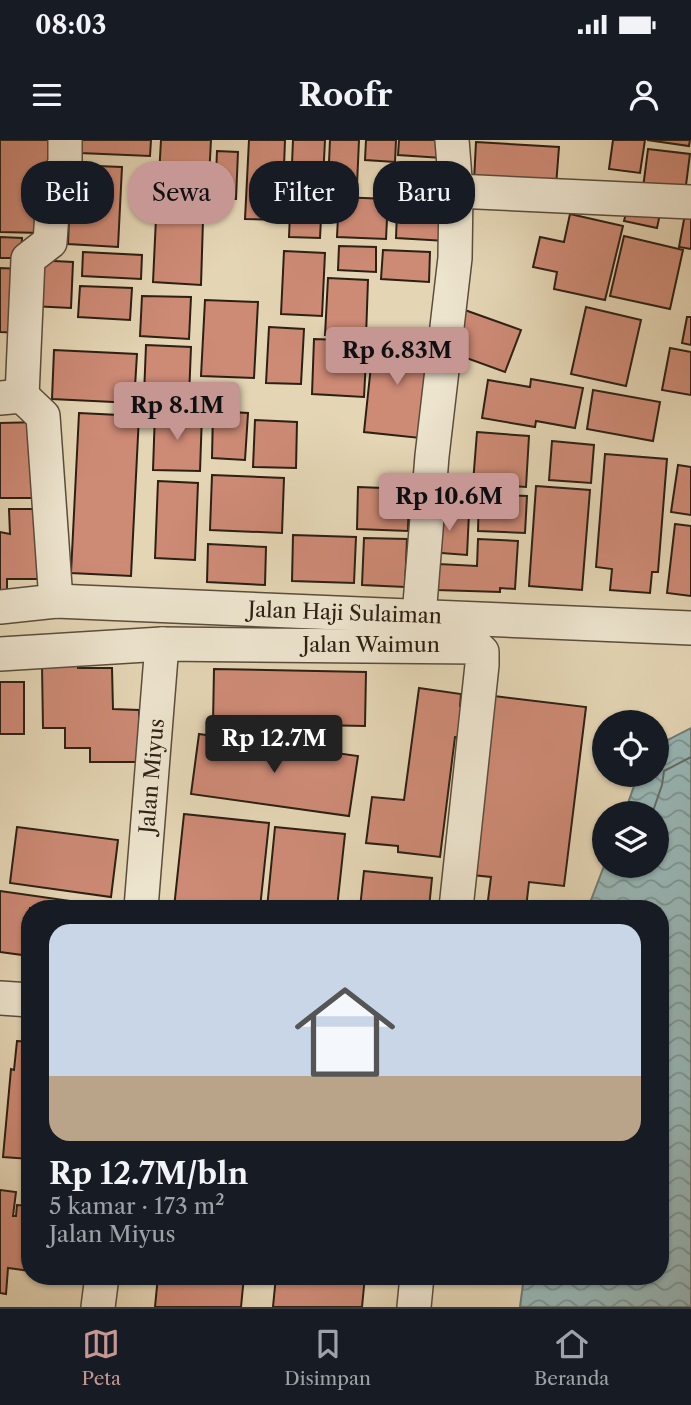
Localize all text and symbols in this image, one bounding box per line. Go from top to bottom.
text: 08:03 [35,9,107,41]
text: Roofr [299,75,392,114]
icon: menu [28,76,66,114]
icon: person [625,76,663,114]
chip: Beli [21,161,114,224]
chip: Sewa [128,161,235,224]
chip: Filter [249,161,359,224]
chip: Baru [373,161,475,224]
pin: Rp 6.83M [325,328,469,387]
text: Rp 6.83M [342,336,452,364]
pin: Rp 8.1M [112,383,242,442]
text: Rp 8.1M [130,391,224,419]
pin: Rp 10.6M [377,474,521,533]
text: Rp 10.6M [395,482,503,510]
street label: Jalan Haji Sulaiman [245,597,442,628]
street label: Jalan Waimun [299,632,440,657]
map controls [592,710,669,878]
button: locate [592,710,669,787]
pin: Rp 12.7M [202,716,346,775]
street label: Jalan Miyus [134,717,169,838]
text: Rp 12.7M [221,724,327,752]
button: layers [592,801,669,878]
icon: home [282,969,408,1095]
text: Rp 12.7M/bln [49,1155,248,1192]
text: 5 kamar · 173 m² [49,1192,225,1220]
text: Jalan Miyus [49,1220,175,1248]
tab: Peta [82,1325,121,1390]
tab: Disimpan [284,1325,371,1390]
tab: Beranda [534,1325,609,1390]

